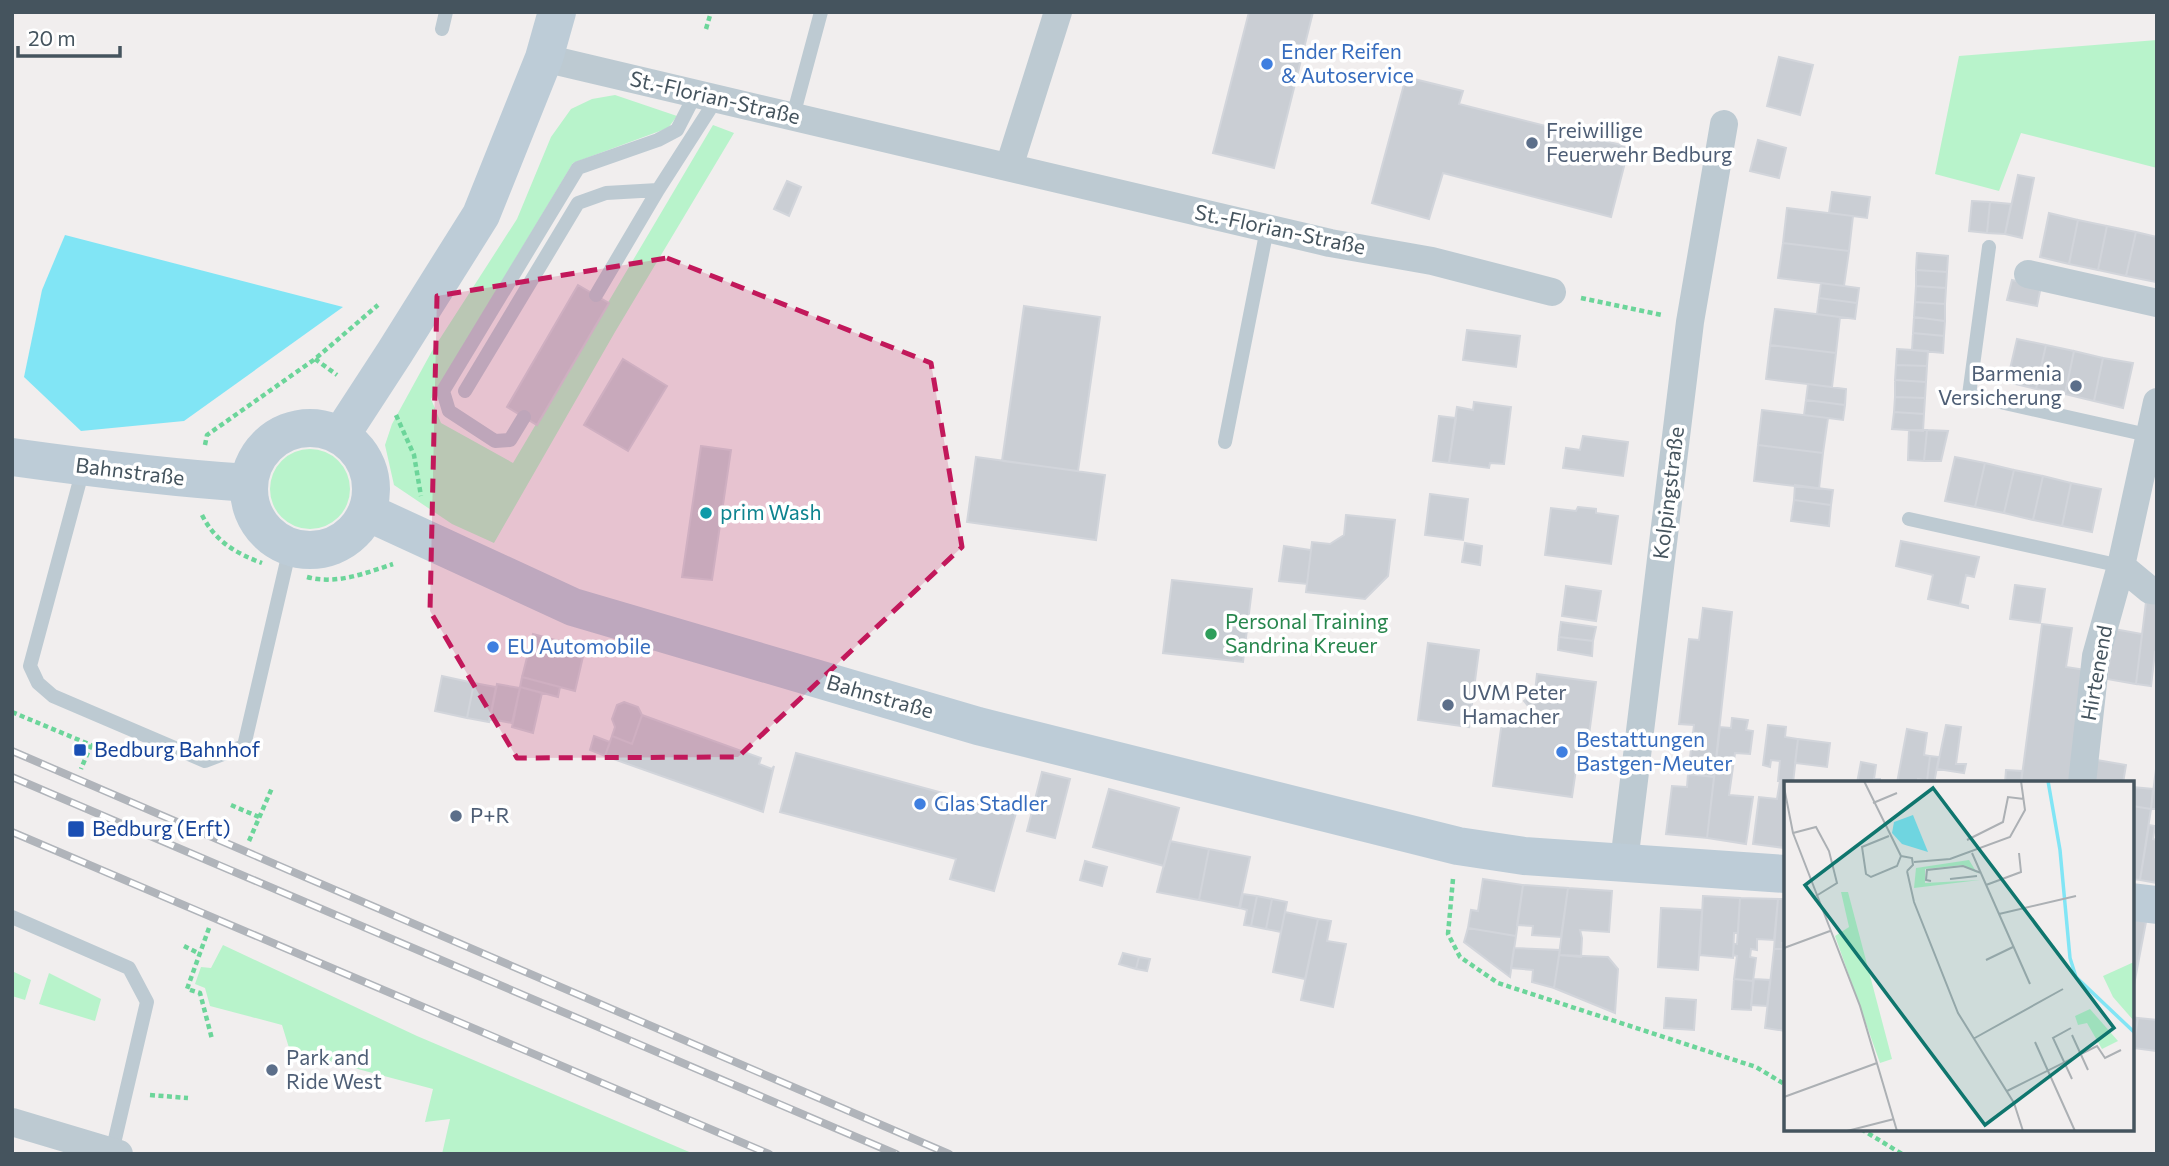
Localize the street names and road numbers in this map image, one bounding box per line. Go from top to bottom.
street label: St.-Florian-Straße [628,65,803,128]
street label: St.-Florian-Straße [1193,198,1368,259]
street label: Kolpingstraße [1647,425,1688,561]
street label: Bahnstraße [74,451,186,490]
street label: Hirtenend [2075,623,2116,722]
street label: Bahnstraße [824,668,937,723]

